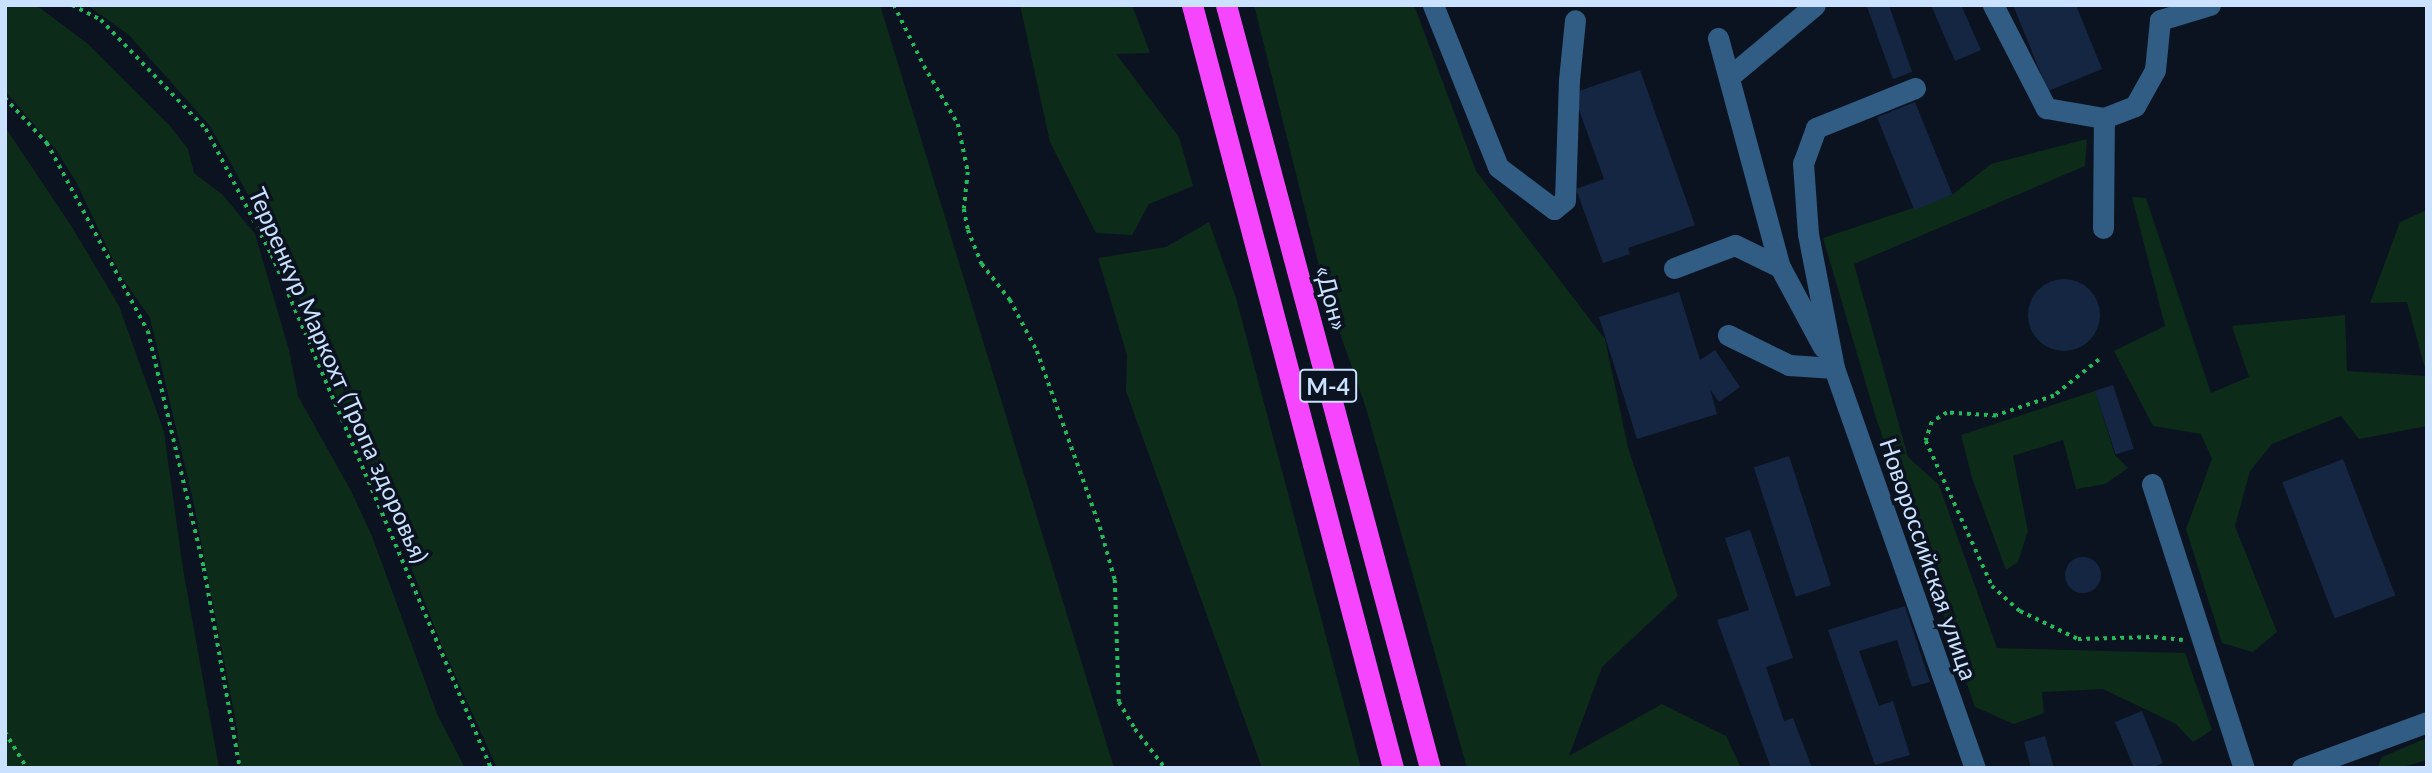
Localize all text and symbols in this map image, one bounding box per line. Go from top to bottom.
street label: Терренкур Маркохт (Тропа здоровья) [243,183,435,567]
street label: «Дон» [1310,262,1354,334]
road number: М-4 [1298,366,1358,406]
street label: Новороссийская улица [1874,434,1984,684]

